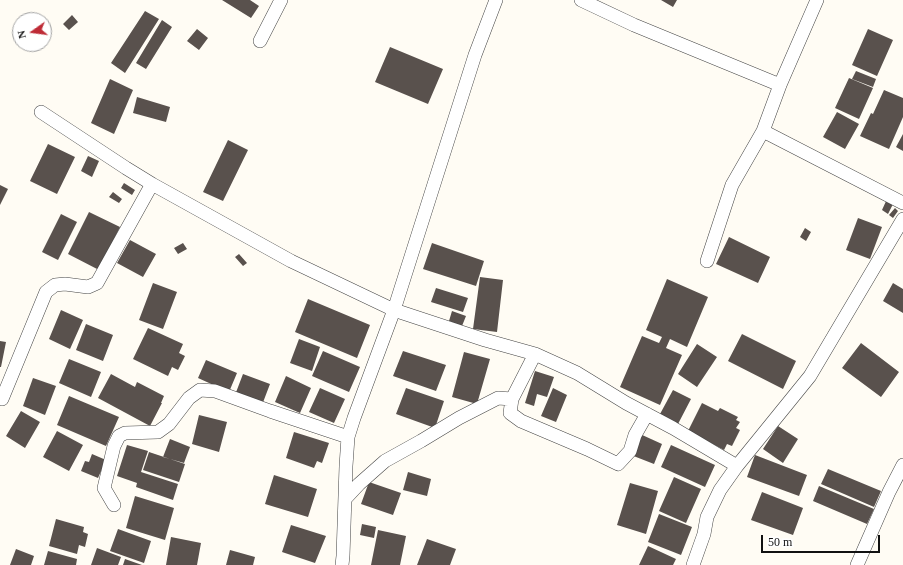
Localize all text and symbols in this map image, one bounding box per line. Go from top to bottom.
north arrow [12,12,52,52]
text: N [15,29,28,40]
scale bar [763,527,882,553]
text: 50 m [768,535,792,549]

